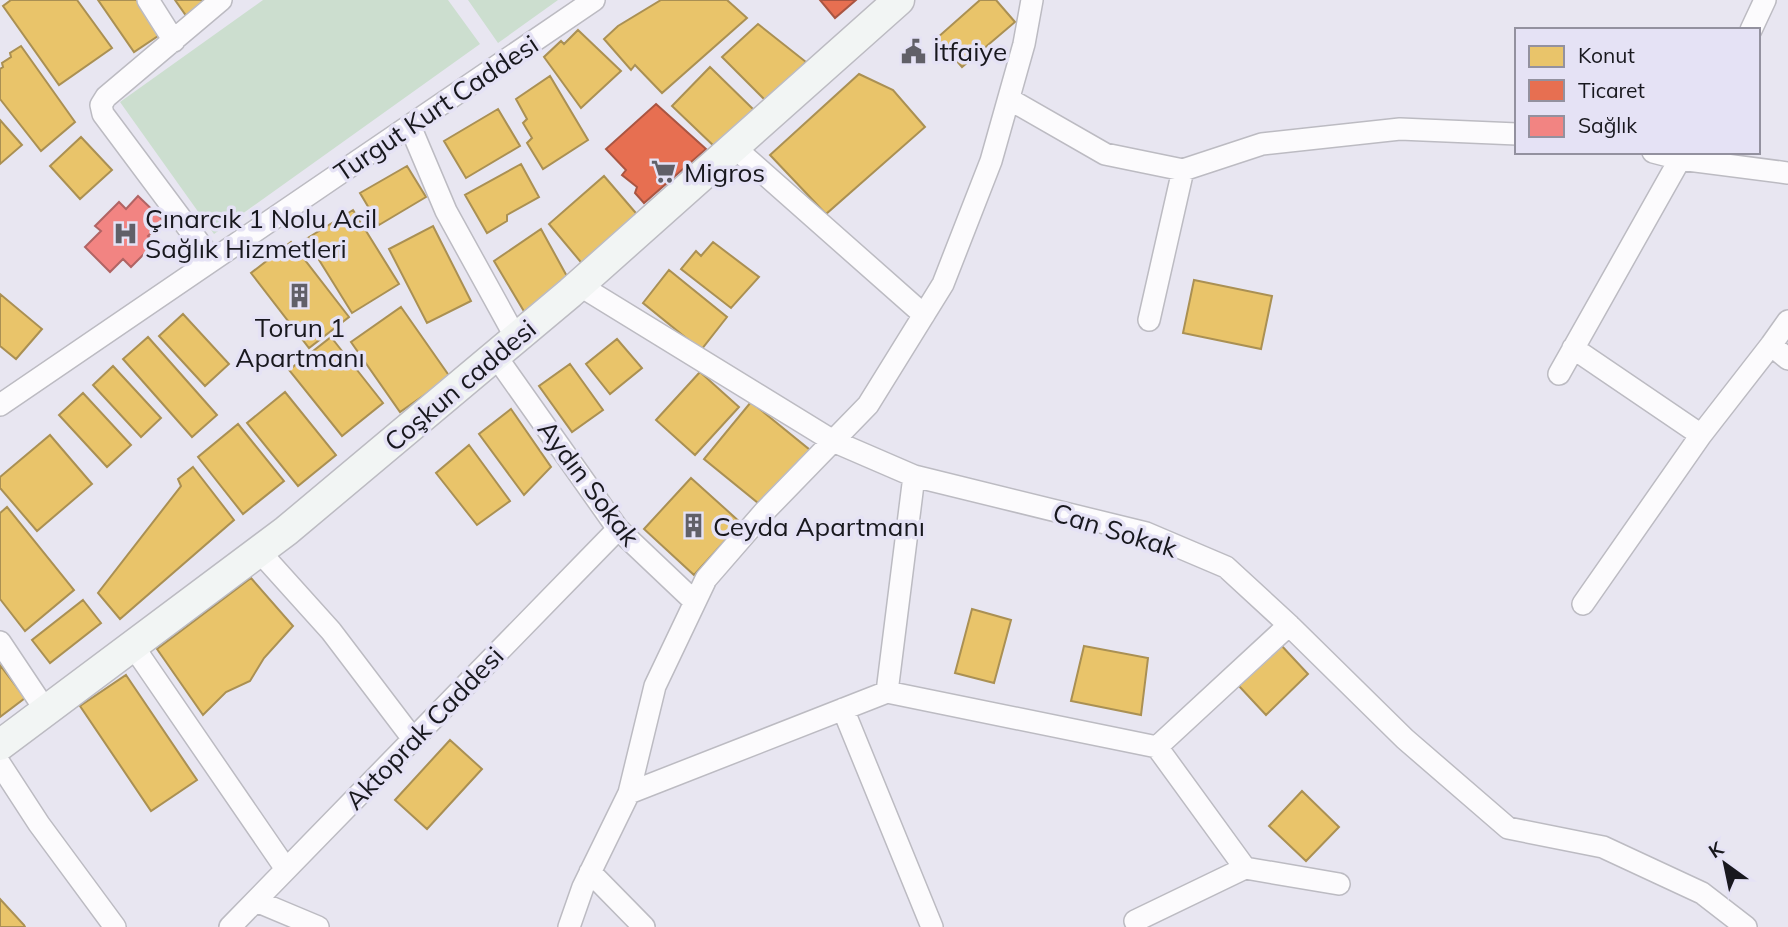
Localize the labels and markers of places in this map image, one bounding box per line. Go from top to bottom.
place label: İtfaiye [933,35,1007,68]
public building icon: İtfaiye [899,37,927,65]
place label: Migros [684,156,765,189]
supermarket icon: Migros [650,158,678,186]
place label: Çınarcık 1 Nolu Acil Sağlık Hizmetleri [145,202,377,265]
hospital icon: Çınarcık 1 Nolu Acil Sağlık Hizmetleri [111,219,139,247]
building icon: Torun 1 Apartmanı [286,281,314,309]
place label: Torun 1 Apartmanı [235,311,365,374]
place label: Ceyda Apartmanı [713,510,925,543]
building icon: Ceyda Apartmanı [679,512,707,540]

